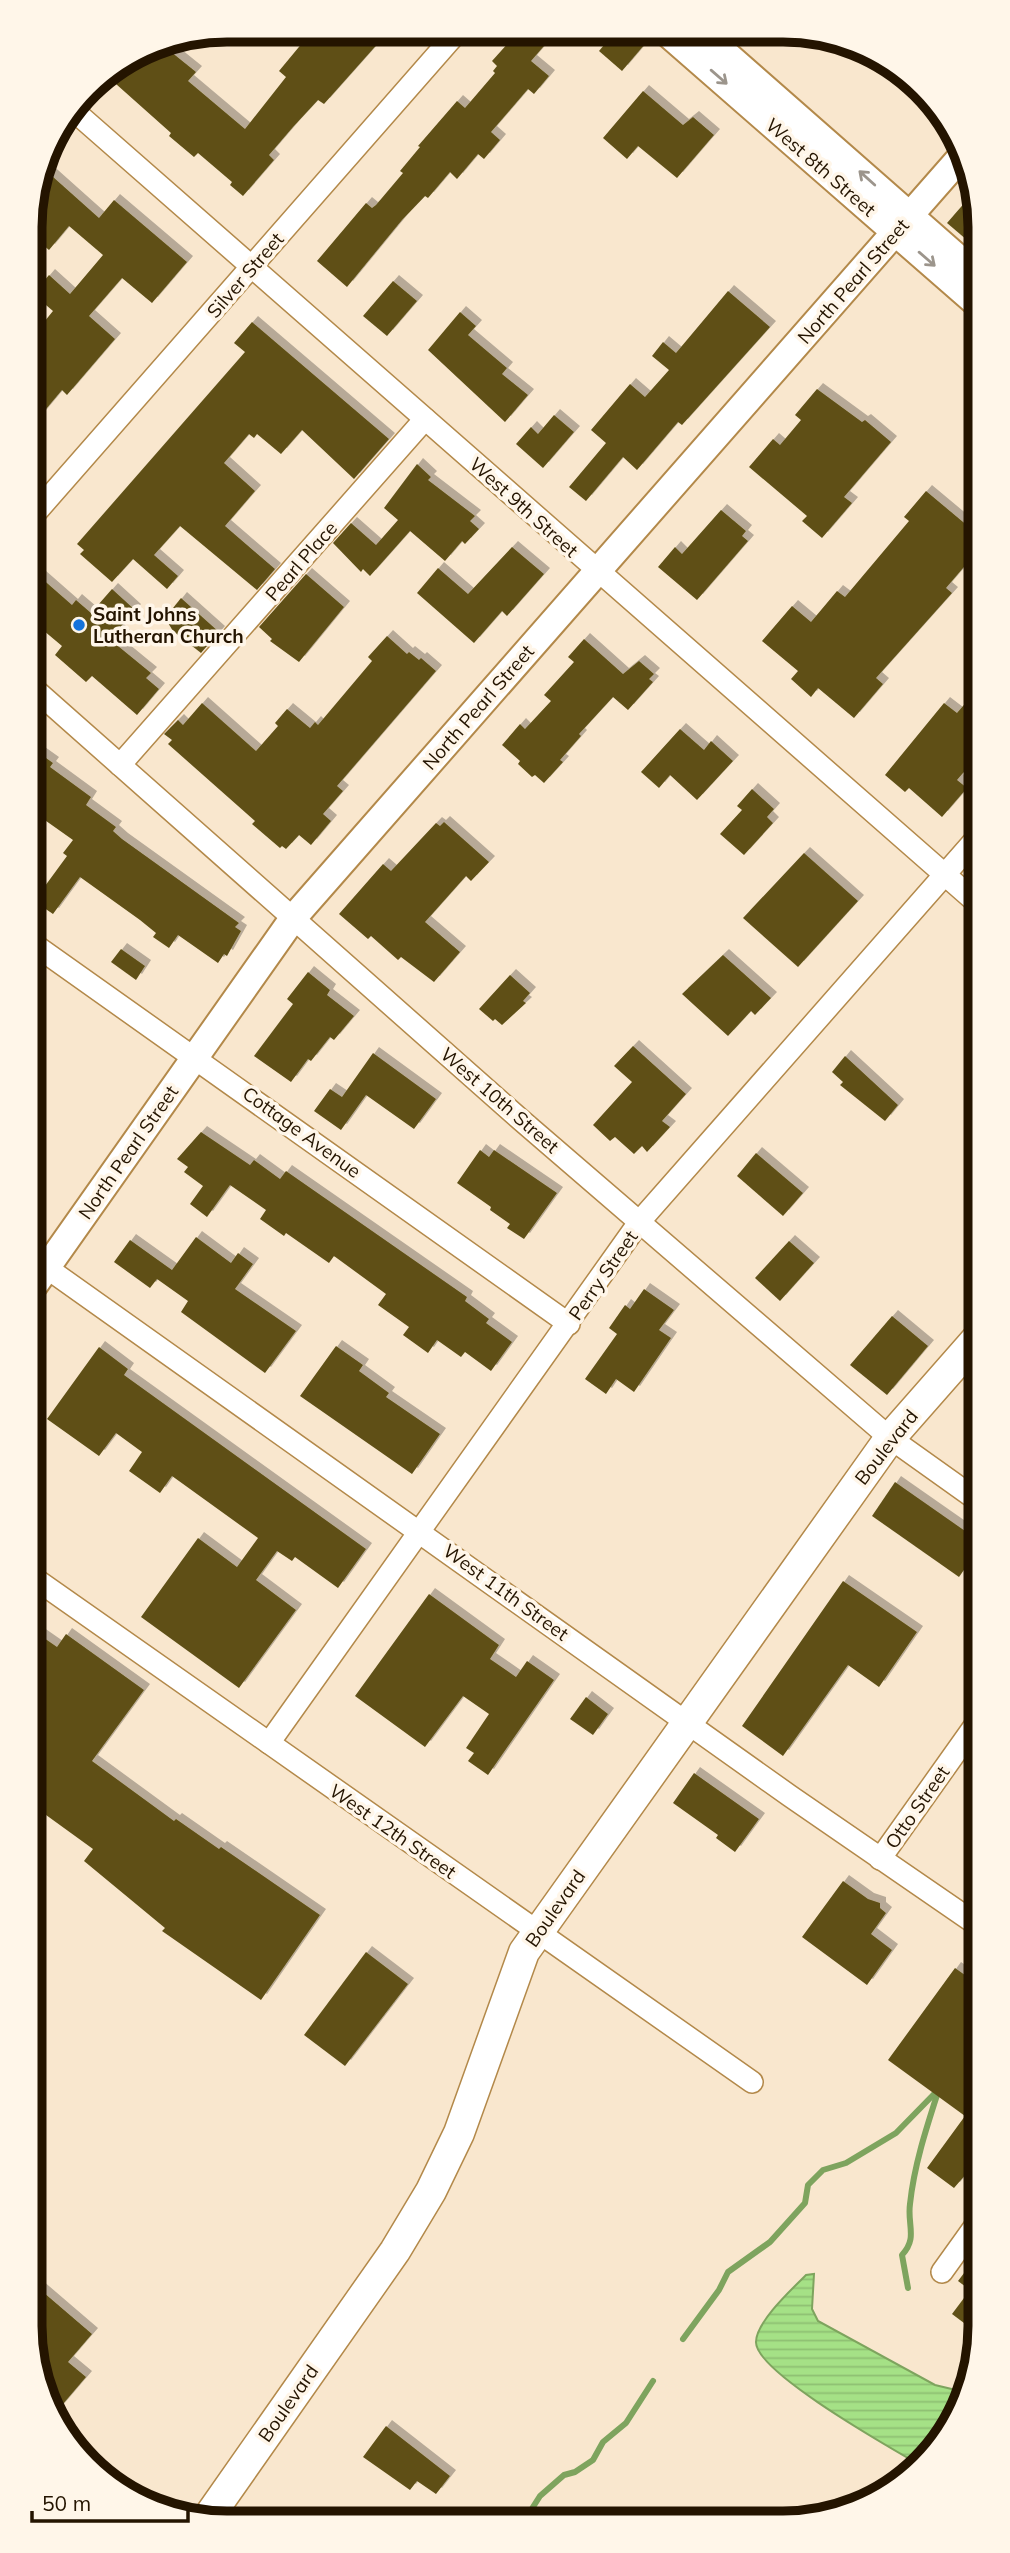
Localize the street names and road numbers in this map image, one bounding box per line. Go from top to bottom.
street label: West 8th Street [761,113,881,222]
street label: North Pearl Street [792,213,914,348]
street label: Silver Street [201,227,289,323]
street label: West 9th Street [465,452,584,562]
street label: Pearl Place [260,516,342,606]
street label: North Pearl Street [417,639,539,774]
street label: West 10th Street [436,1042,565,1158]
street label: North Pearl Street [73,1080,183,1224]
street label: Cottage Avenue [238,1081,366,1183]
street label: Perry Street [563,1225,643,1325]
street label: Boulevard [849,1405,923,1489]
street label: West 11th Street [439,1538,574,1646]
street label: Otto Street [880,1761,955,1853]
street label: West 12th Street [325,1778,461,1884]
street label: Boulevard [520,1865,590,1951]
street label: Boulevard [253,2360,323,2446]

